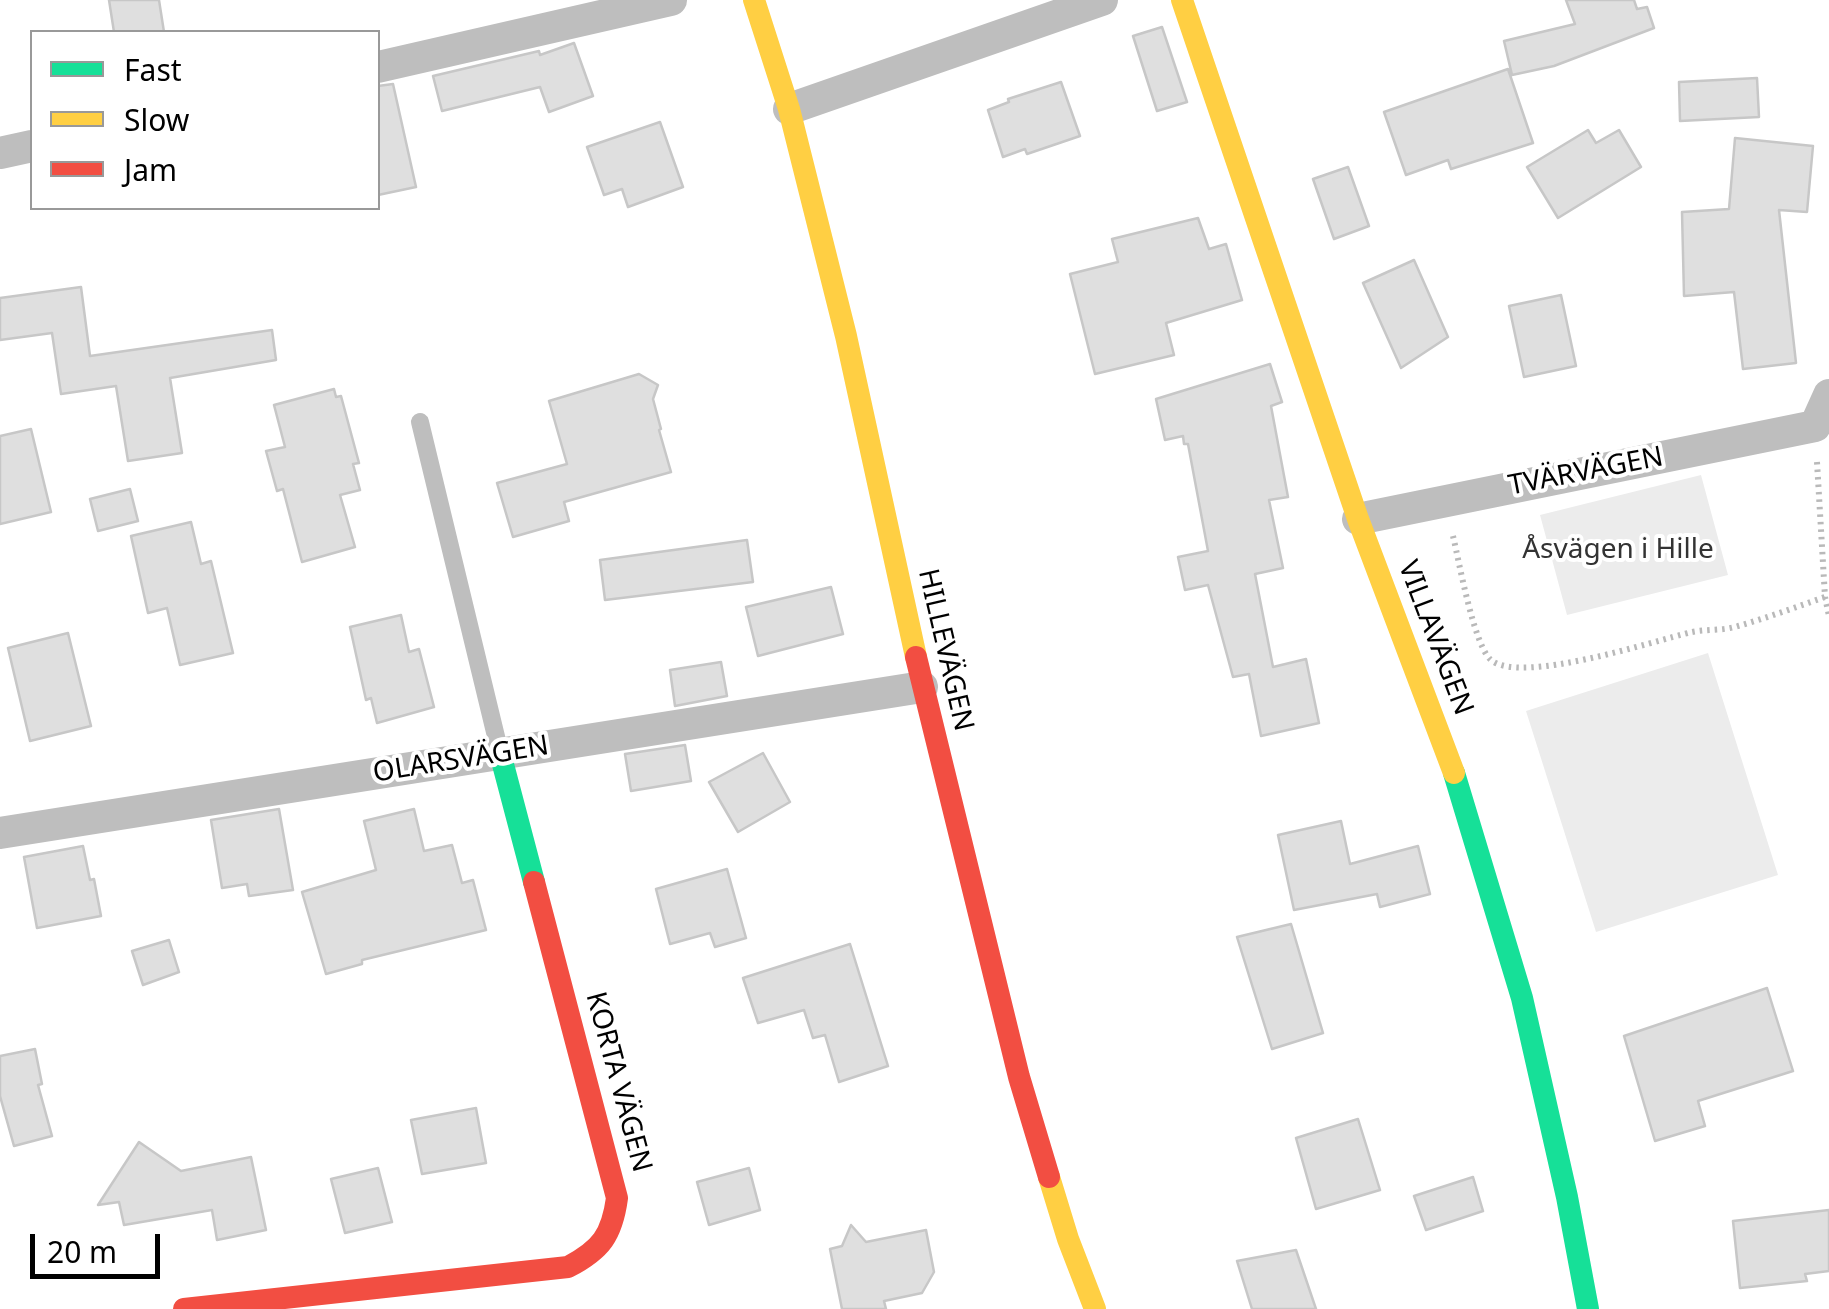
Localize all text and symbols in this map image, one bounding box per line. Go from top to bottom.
legend [30,30,380,210]
text: Fast [124,49,182,90]
text: Slow [124,99,189,140]
text: Jam [124,149,177,190]
street label: TVÄRVÄGEN [1506,441,1666,503]
park label: Åsvägen i Hille [1522,533,1714,567]
street label: VILLAVÄGEN [1390,556,1480,720]
street label: HILLEVÄGEN [910,566,980,734]
street label: OLARSVÄGEN [371,730,551,790]
street label: KORTA VÄGEN [578,988,658,1176]
scale bar [35,1214,165,1276]
text: 20 m [47,1231,117,1272]

